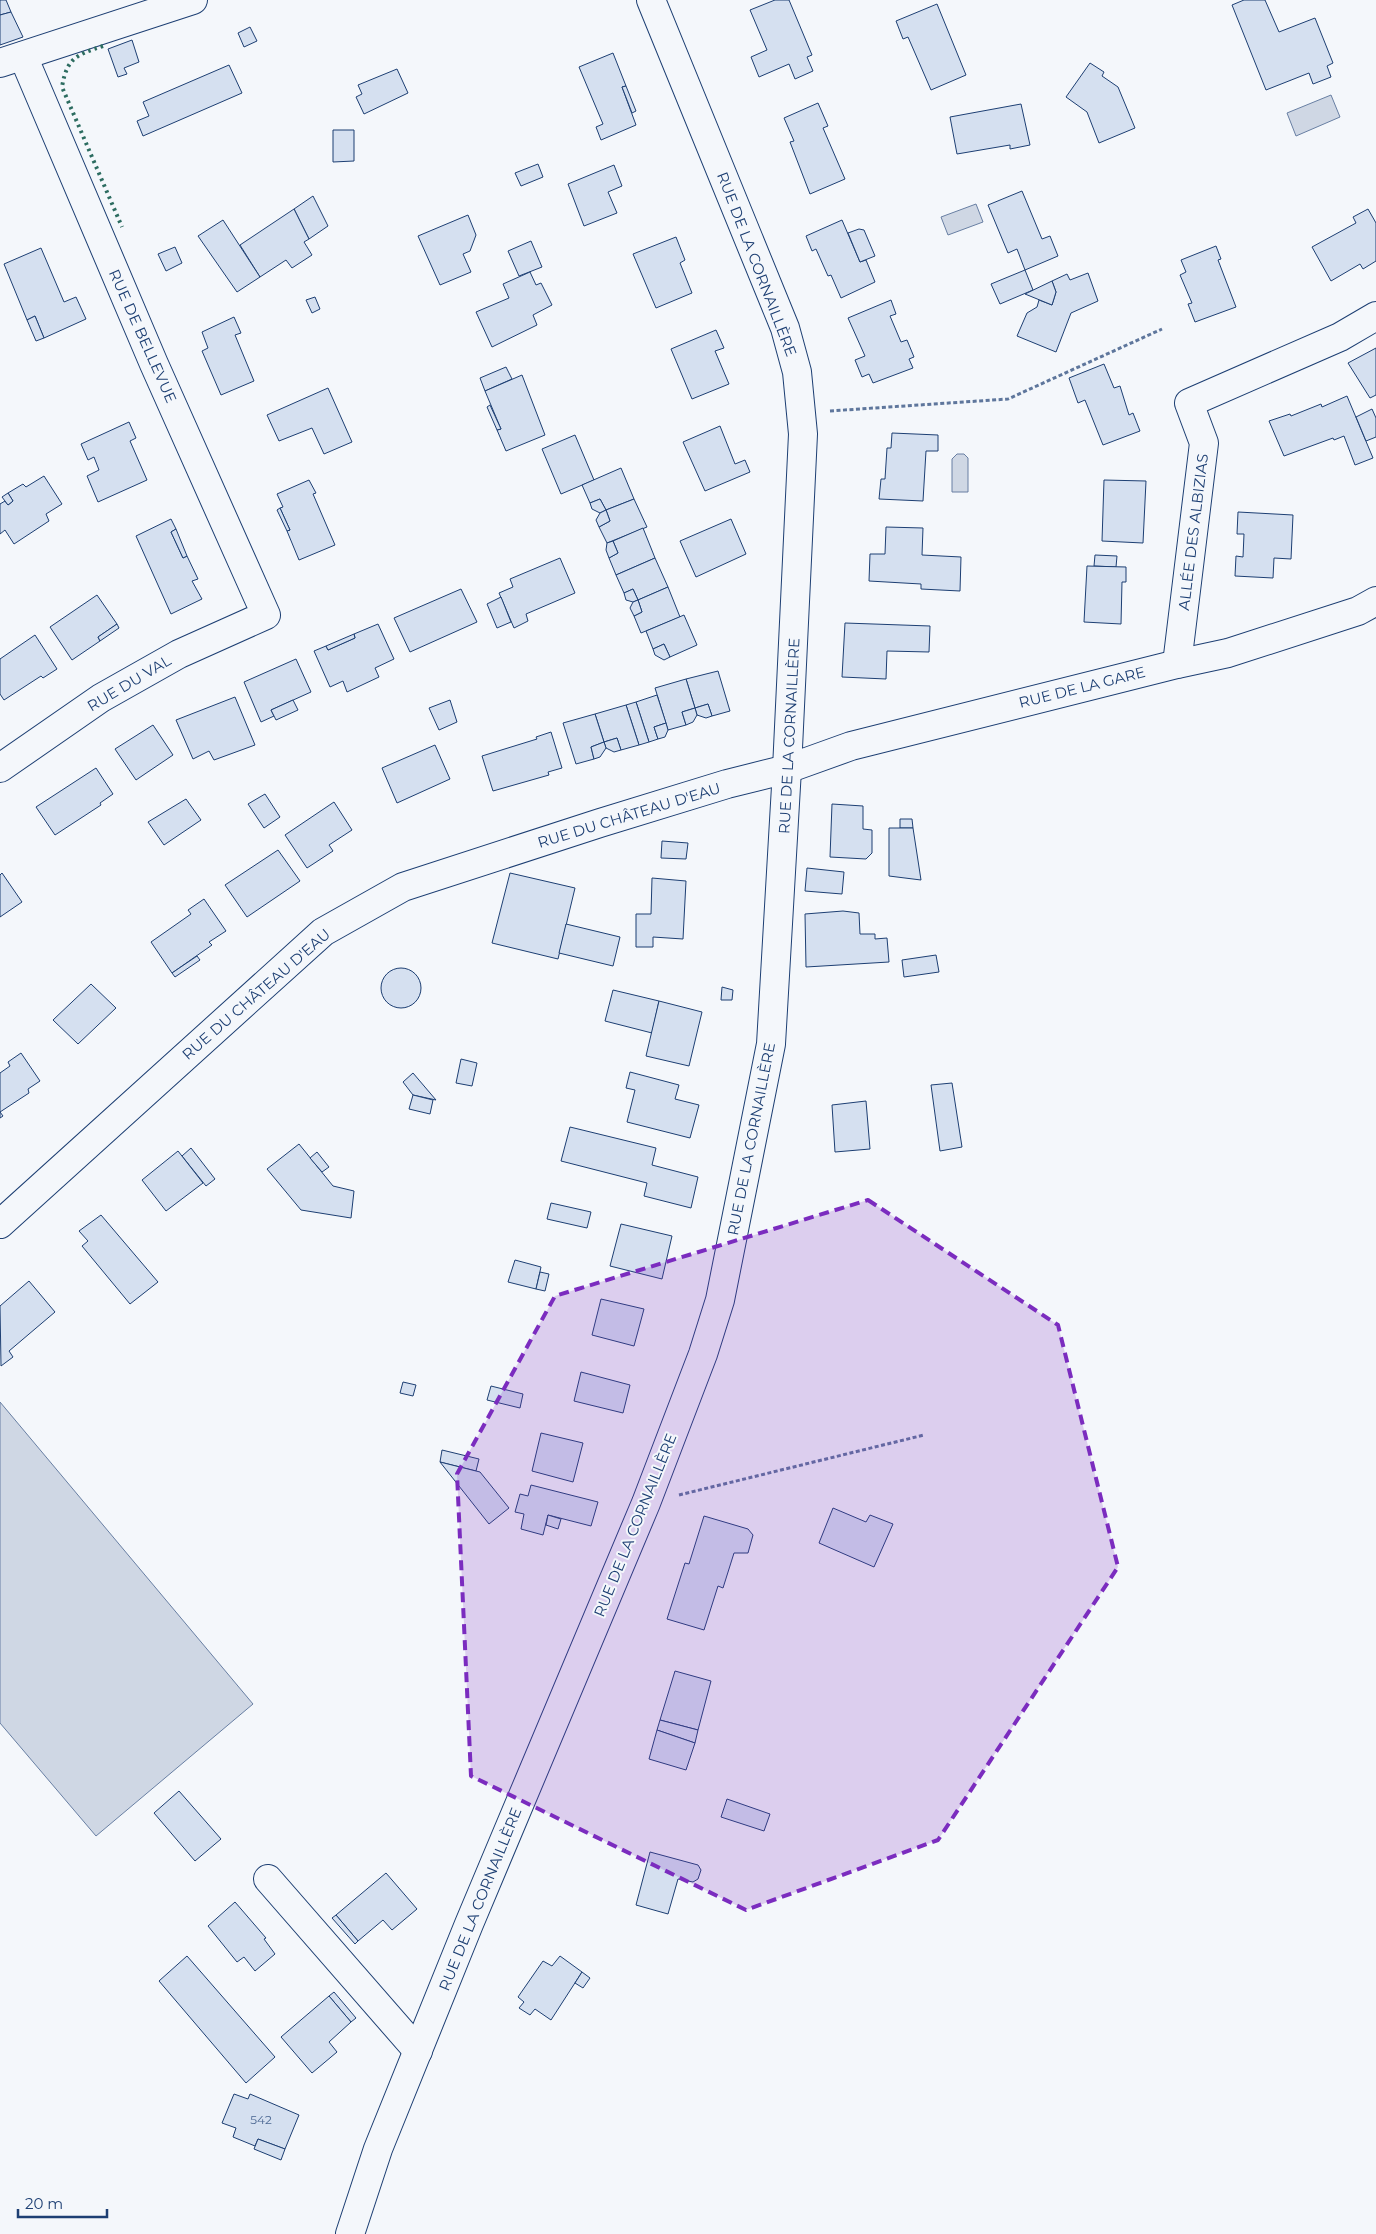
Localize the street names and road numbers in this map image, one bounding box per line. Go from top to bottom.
street label: RUE DE LA CORNAILLÈRE [713,169,801,359]
street label: RUE DE BELLEVUE [105,266,181,406]
street label: ALLÉE DES ALBIZIAS [1174,453,1212,611]
street label: RUE DE LA CORNAILLÈRE [774,638,804,834]
street label: RUE DU VAL [84,650,174,715]
street label: RUE DE LA GARE [1017,662,1147,712]
street label: RUE DU CHÂTEAU D'EAU [535,778,723,852]
street label: RUE DU CHÂTEAU D'EAU [178,924,334,1064]
street label: RUE DE LA CORNAILLÈRE [723,1041,779,1237]
street label: RUE DE LA CORNAILLÈRE [589,1430,681,1620]
street label: RUE DE LA CORNAILLÈRE [434,1804,526,1994]

